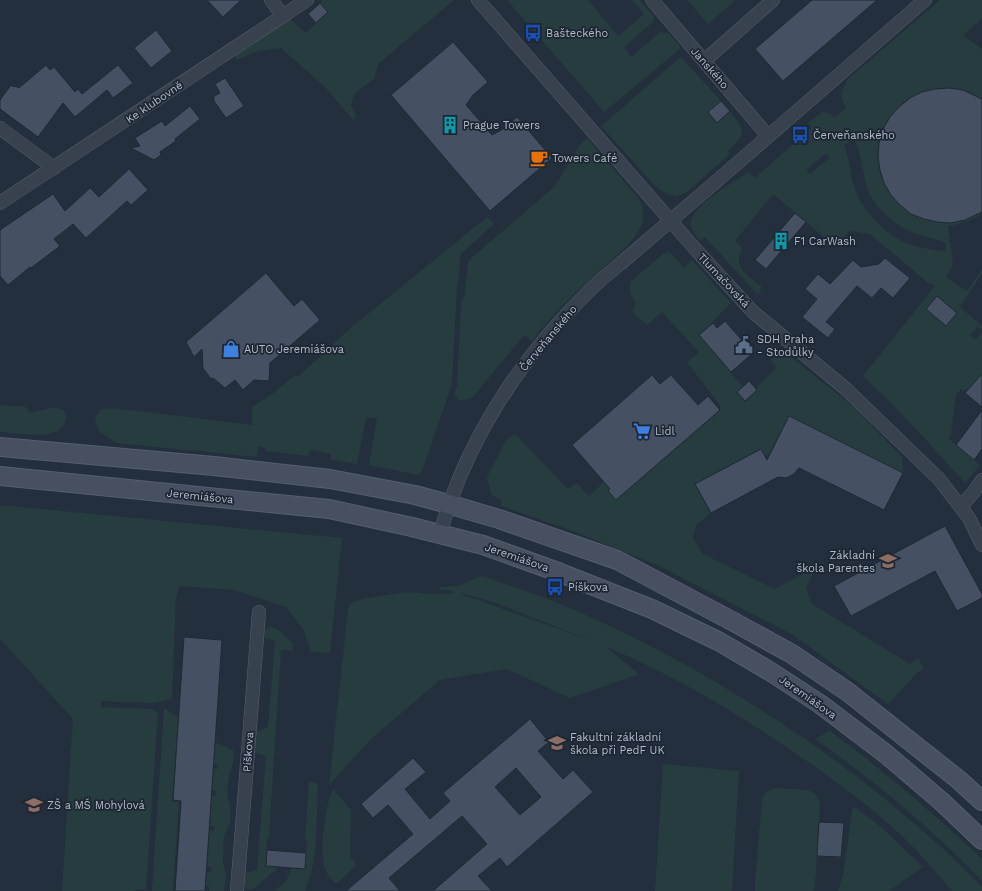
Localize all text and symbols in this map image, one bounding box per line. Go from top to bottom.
bus stop icon: Bašteckého [523,23,543,43]
place label: Bašteckého [546,27,608,40]
street label: Janského [688,45,731,92]
street label: Ke klubovně [123,79,185,126]
building icon: Prague Towers [440,115,460,135]
place label: Prague Towers [463,119,540,132]
bus stop icon: Červeňanského [790,125,810,145]
place label: Červeňanského [813,128,895,142]
cafe icon: Towers Café [529,148,549,168]
place label: Towers Café [552,152,617,165]
building icon: F1 CarWash [771,231,791,251]
place label: F1 CarWash [794,235,856,248]
street label: Tlumačovská [695,250,752,310]
street label: Červeňanského [516,302,580,374]
place label: SDH Praha - Stodůlky [757,333,814,359]
public building icon: SDH Praha - Stodůlky [734,335,754,355]
shop icon: AUTO Jeremiášova [221,339,241,359]
place label: AUTO Jeremiášova [244,343,344,356]
supermarket icon: Lidl [632,421,652,441]
place label: Lidl [655,425,675,438]
street label: Jeremiášova [166,487,234,506]
street label: Jeremiášova [483,540,551,575]
place label: Základní škola Parentes [796,549,875,575]
school or university icon: Základní škola Parentes [878,551,898,571]
bus stop icon: Píškova [545,577,565,597]
place label: Píškova [568,581,608,594]
street label: Jeremiášova [777,673,839,722]
place label: Fakultní základní škola při PedF UK [570,731,665,757]
street label: Píškova [241,732,256,772]
school or university icon: Fakultní základní škola při PedF UK [547,733,567,753]
school or university icon: ZŠ a MŠ Mohylová [24,795,44,815]
place label: ZŠ a MŠ Mohylová [47,798,145,812]

